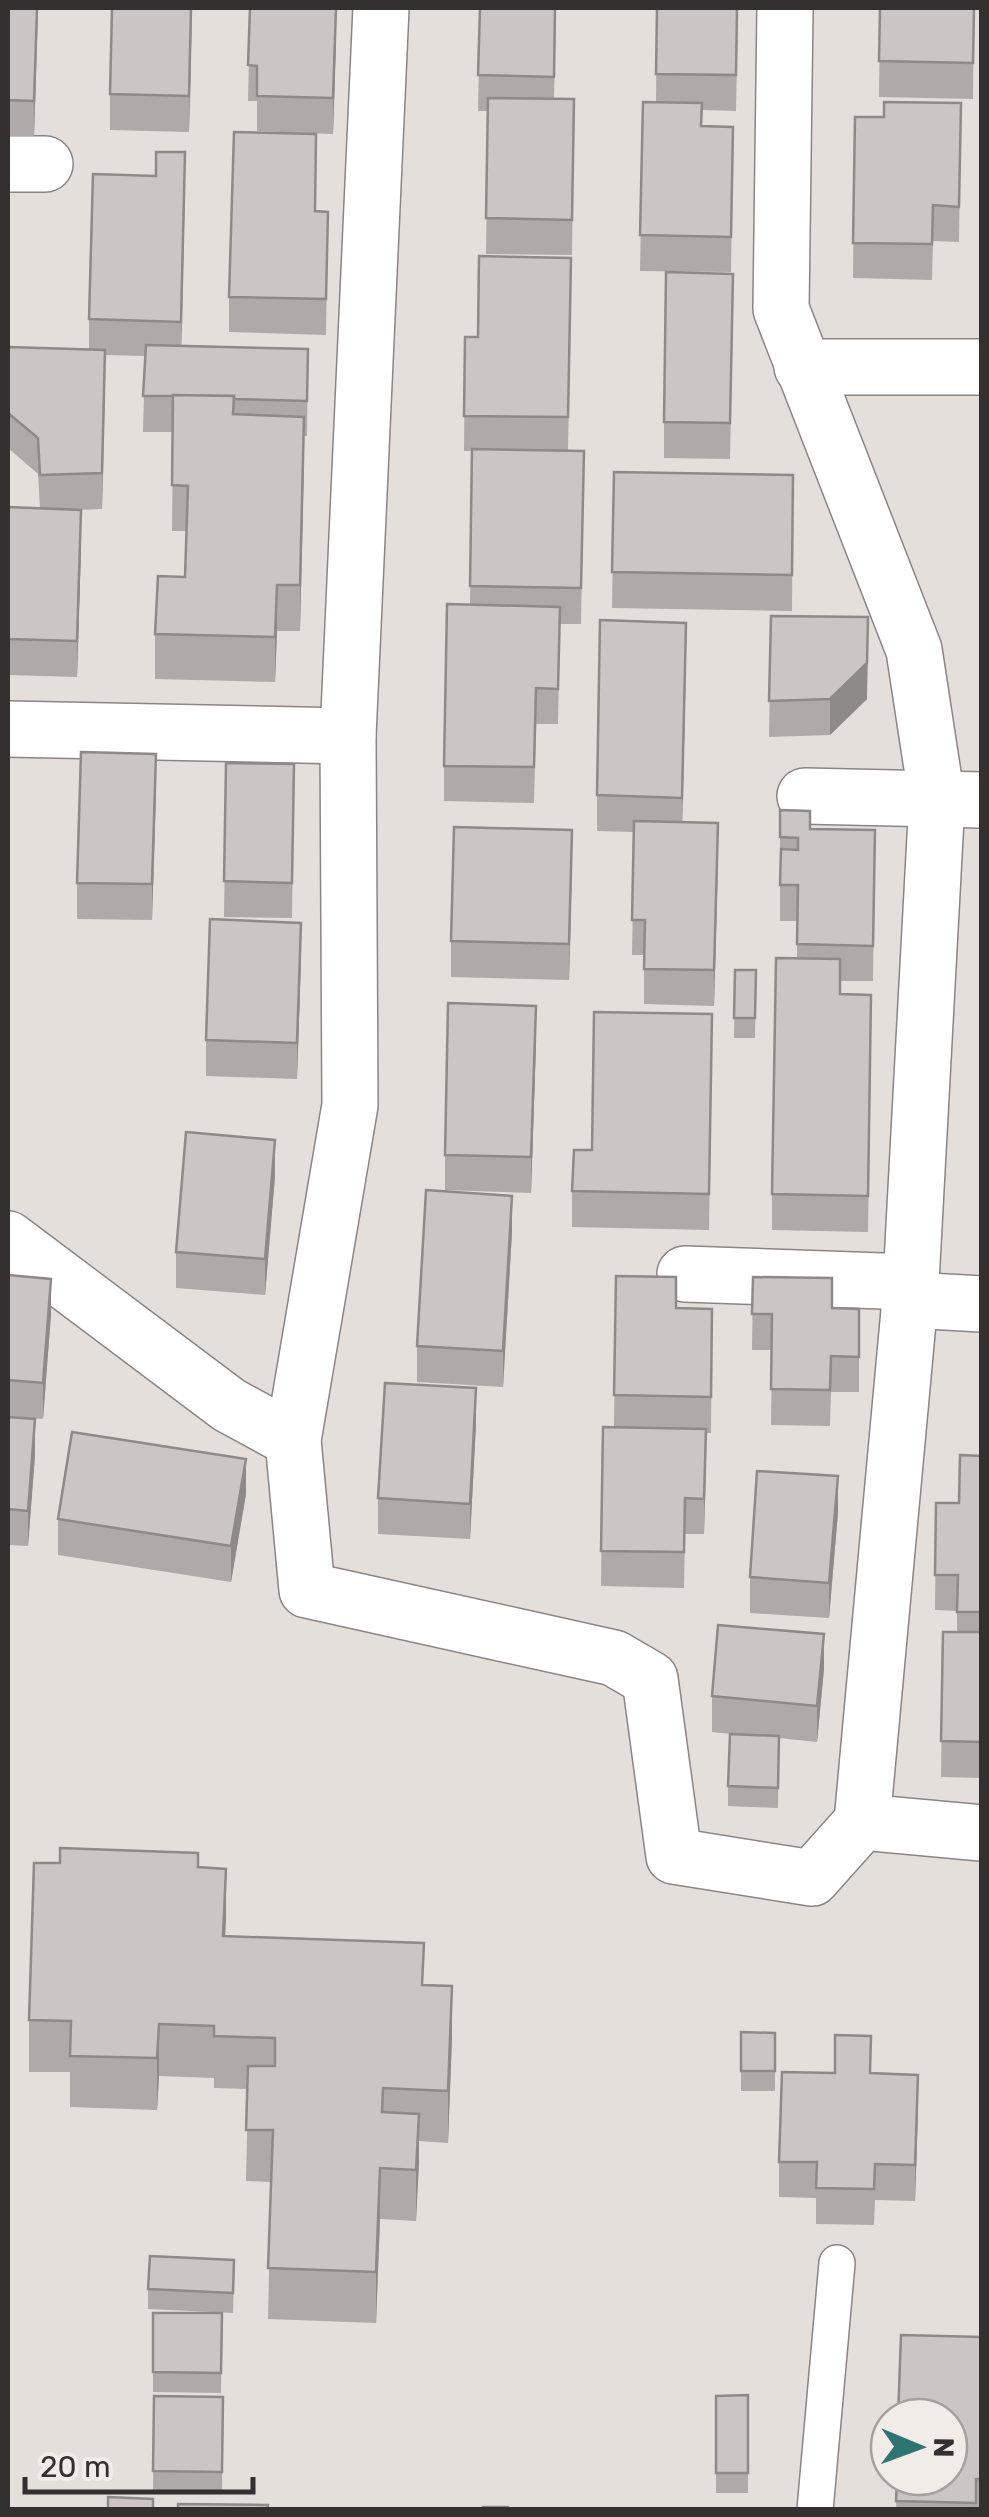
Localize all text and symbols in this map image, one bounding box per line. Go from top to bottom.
north arrow [869,2397,969,2497]
scale bar [25,2432,252,2494]
text: N [927,2437,960,2458]
text: 20 m [40,2449,111,2485]

